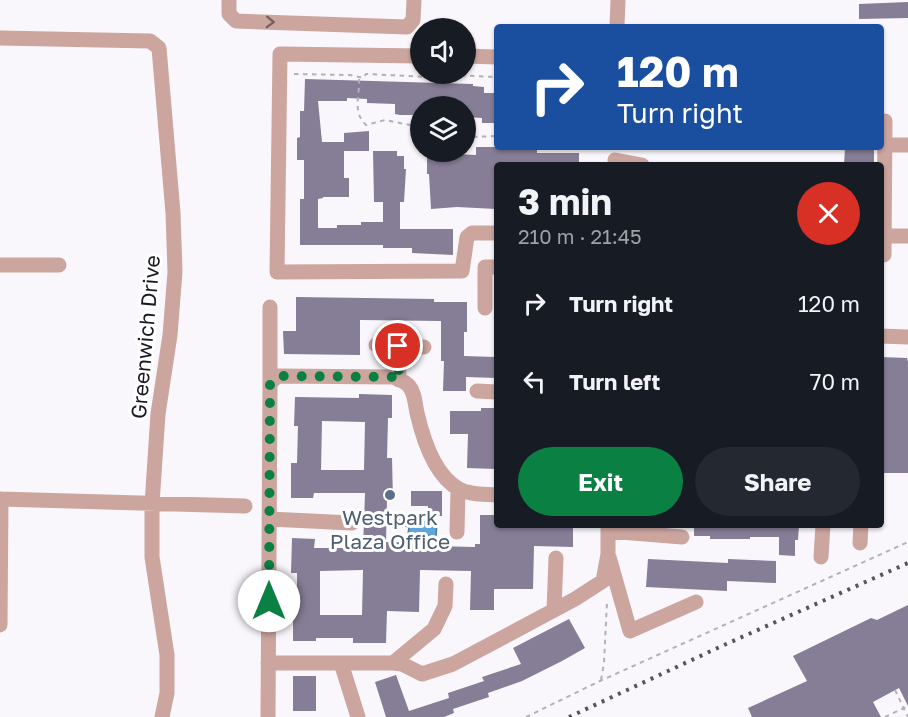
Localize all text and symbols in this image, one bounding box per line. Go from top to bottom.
one-way arrow [266,16,275,29]
map controls [410,18,476,162]
button: sound [410,18,476,84]
text: 120 m [617,46,739,96]
icon: right [518,48,596,126]
button: layers [410,96,476,162]
text: Turn right [617,97,743,129]
text: 3 min [518,180,612,223]
button: close [797,182,860,245]
text: 210 m · 21:45 [518,224,642,248]
street label: Greenwich Drive [125,254,165,420]
icon: right [518,287,551,320]
text: Turn right [569,290,673,317]
text: 120 m [798,290,860,317]
pin [372,320,423,371]
icon: arrive [381,329,414,362]
icon: left [518,365,551,398]
text: Turn left [569,368,660,395]
text: 70 m [810,368,860,395]
button: Exit [518,447,683,516]
button: Share [695,447,860,516]
marker: Westpark Plaza Office [383,488,397,502]
place label: Westpark Plaza Office [330,504,450,554]
position arrow [237,569,301,633]

